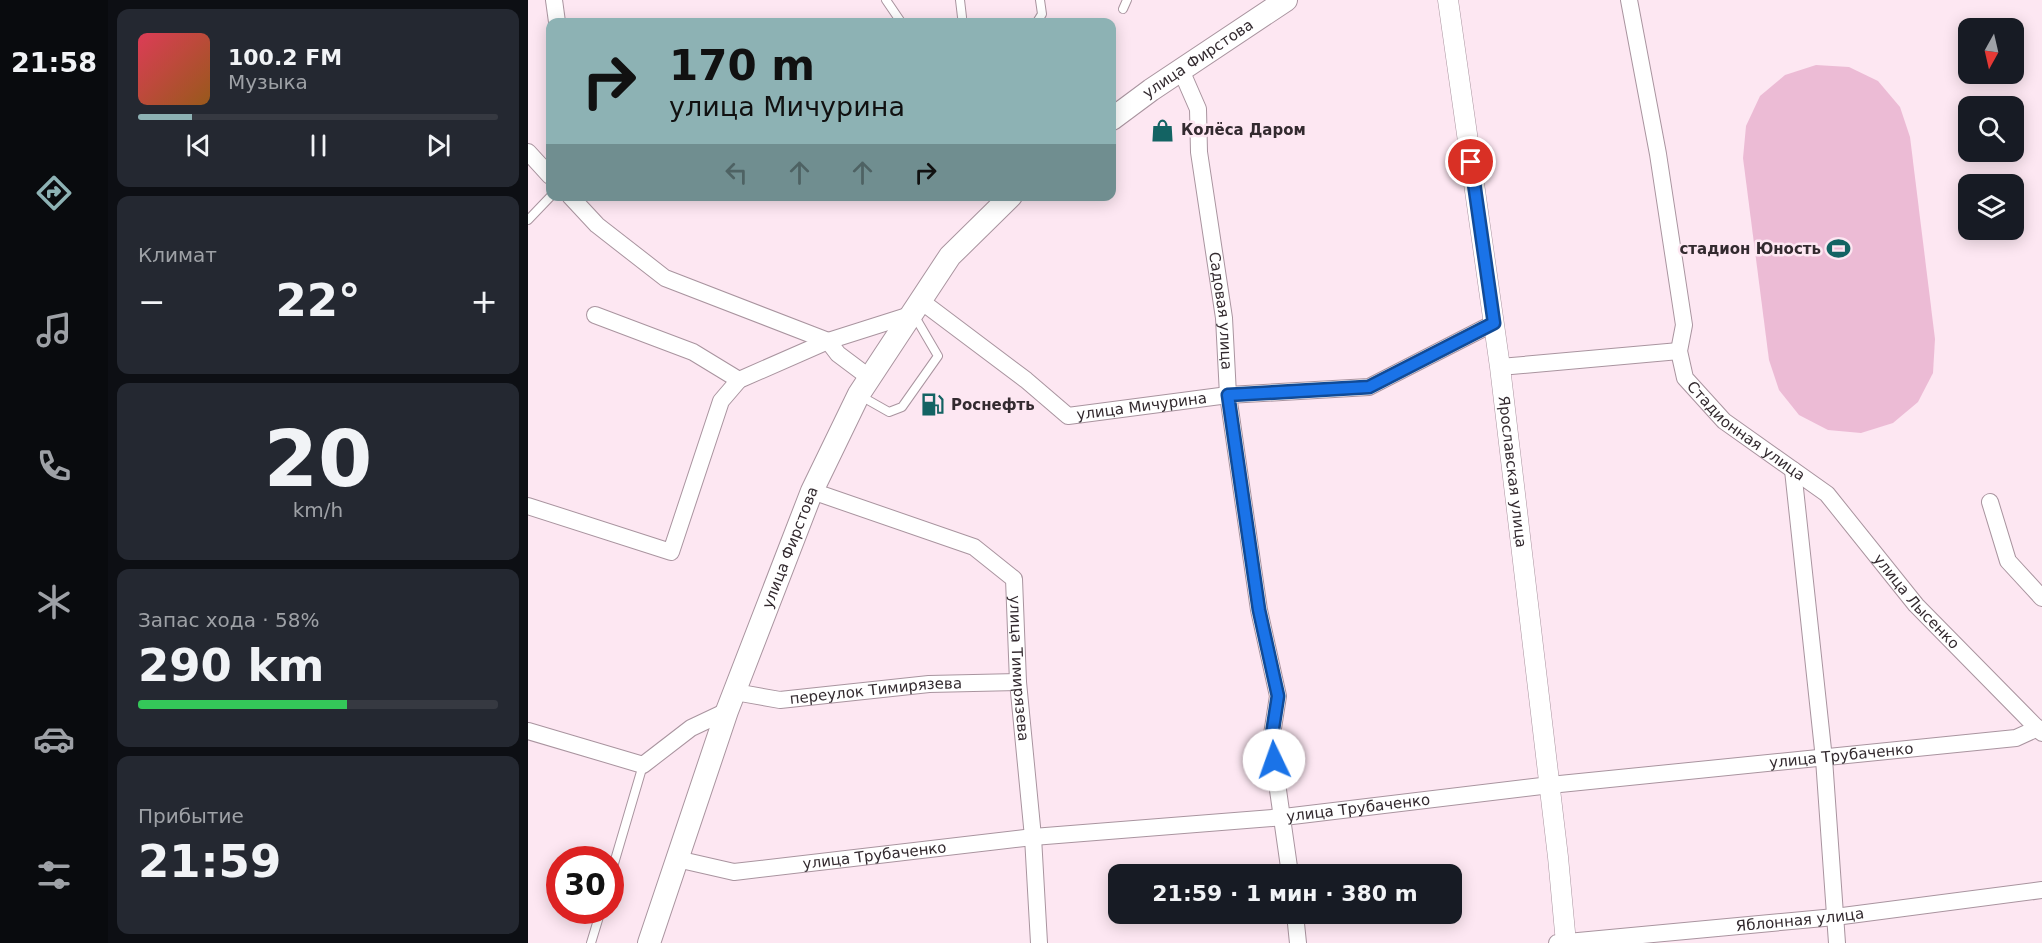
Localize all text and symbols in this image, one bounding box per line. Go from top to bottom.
street label: улица Фирстова [1139,15,1257,102]
north arrow [1958,18,2024,84]
map controls [1958,18,2024,240]
text: 170 m [669,41,815,90]
icon: right [570,42,648,120]
text: 100.2 FM [228,45,342,70]
text: 21:58 [11,47,97,78]
text: Музыка [228,70,308,94]
text: улица Мичурина [669,91,905,122]
button: search [1958,96,2024,162]
shop icon: Колёса Даром [1150,117,1176,143]
place label: Колёса Даром [1181,121,1306,139]
icon: previous [182,129,215,162]
icon: pause [302,129,335,162]
icon: next [422,129,455,162]
pin [1445,136,1496,187]
icon: arrive [1454,145,1487,178]
icon: left [720,156,753,189]
icon: ahead [783,156,816,189]
icon: ahead [846,156,879,189]
icon: right [909,156,942,189]
icon: directions [33,172,75,214]
button: layers [1958,174,2024,240]
sports icon: стадион Юность [1826,236,1852,262]
place label: стадион Юность [1679,240,1821,258]
text: Климат [138,243,217,267]
street label: Садовая улица [1205,251,1236,370]
text: 22° [275,274,361,327]
text: − [138,282,166,321]
text: + [470,282,498,321]
icon: music [33,309,75,351]
street label: Стадионная улица [1683,377,1808,485]
street label: улица Мичурина [1075,389,1208,424]
fuel station icon: Роснефть [920,392,946,418]
street label: Ярославская улица [1494,395,1530,549]
place label: Роснефть [951,396,1035,414]
text: 20 [264,414,372,504]
icon: phone [33,445,75,487]
street label: улица Фирстова [759,484,822,611]
text: km/h [293,498,343,522]
street label: улица Лысенко [1870,550,1963,653]
icon: climate [33,581,75,623]
street label: улица Тимирязева [1006,595,1033,742]
text: Запас хода · 58% [138,608,319,632]
text: 290 km [138,639,324,692]
street label: переулок Тимирязева [789,674,962,708]
icon: car [33,718,75,760]
position arrow [1242,728,1306,792]
street label: улица Трубаченко [1768,739,1914,772]
street label: улица Трубаченко [1285,791,1431,826]
text: Прибытие [138,804,244,828]
text: 21:59 [138,835,281,888]
street label: улица Трубаченко [802,838,947,873]
speed limit sign: 30 [546,846,624,924]
icon: filters [33,854,75,896]
text: 21:59 · 1 мин · 380 m [1152,881,1418,906]
street label: Яблонная улица [1735,904,1865,935]

